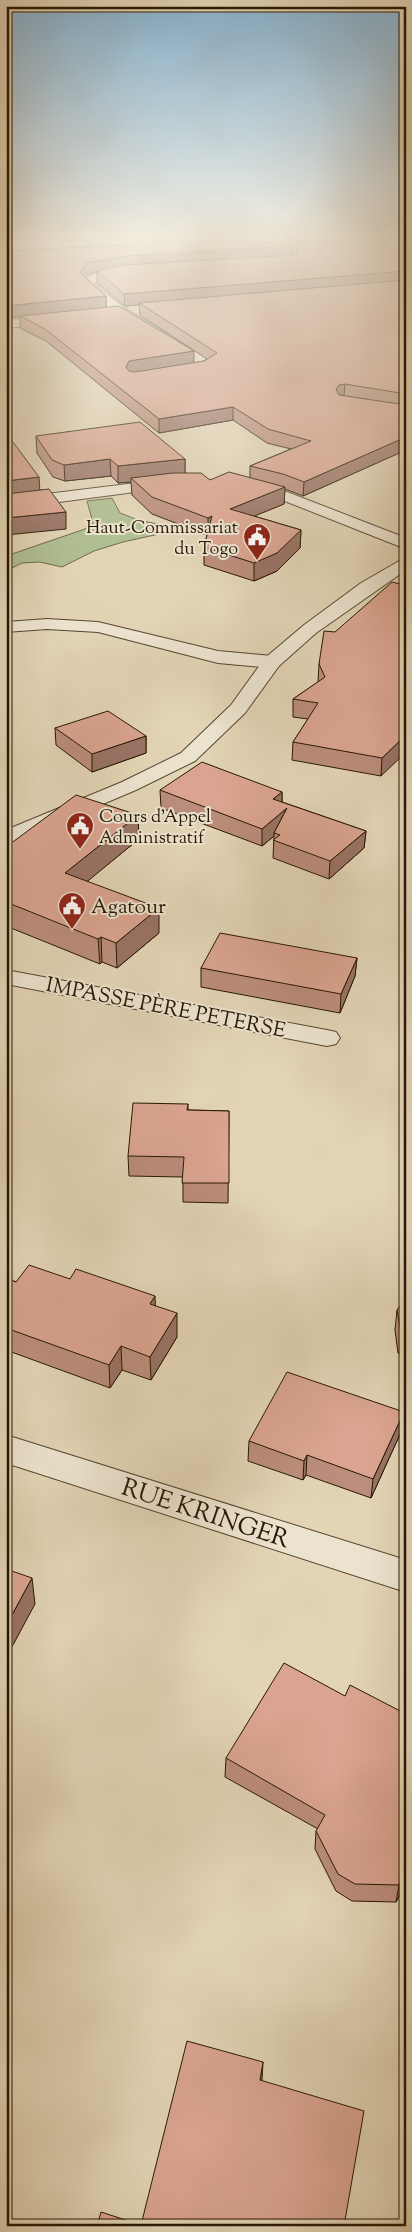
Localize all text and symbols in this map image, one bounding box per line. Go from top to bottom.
place label: Haut-Commissariat du Togo [86,516,238,563]
public building icon: Haut-Commissariat du Togo [242,522,272,561]
place label: Cours d'Appel Administratif [99,805,211,852]
public building icon: Cours d'Appel Administratif [65,811,95,850]
public building icon: Agatour [57,891,87,930]
place label: Agatour [91,893,166,923]
street label: IMPASSE PÈRE PETERSE [43,971,288,1047]
street label: RUE KRINGER [116,1471,294,1559]

